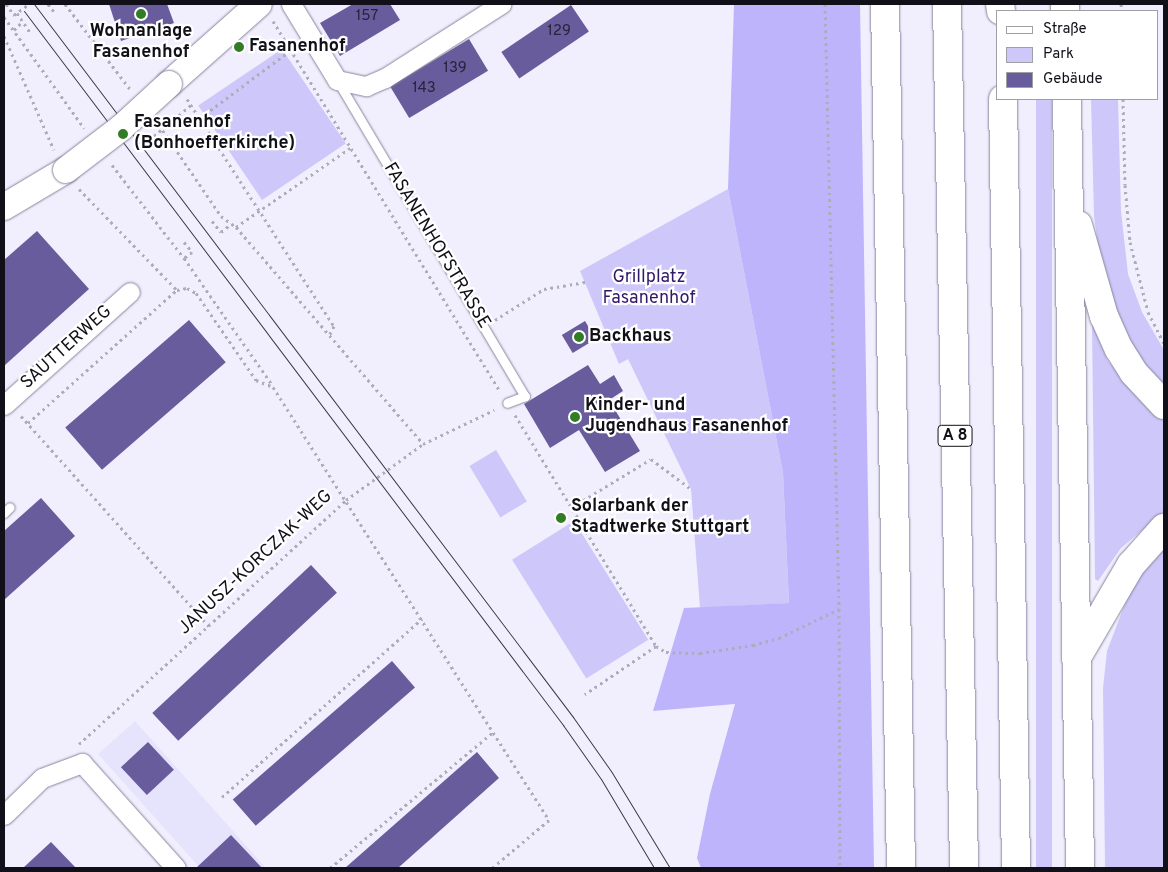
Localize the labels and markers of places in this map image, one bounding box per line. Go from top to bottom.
marker: Wohnanlage Fasanenhof [135,8,147,20]
place label: Wohnanlage Fasanenhof [90,22,192,64]
place label: Fasanenhof [249,36,345,58]
marker: Fasanenhof [233,41,245,53]
place label: Fasanenhof (Bonhoefferkirche) [134,113,295,156]
marker: Fasanenhof (Bonhoefferkirche) [116,127,130,141]
place label: Backhaus [589,326,672,348]
marker: Backhaus [573,331,585,343]
place label: Kinder- und Jugendhaus Fasanenhof [585,396,788,438]
marker: Kinder- und Jugendhaus Fasanenhof [569,411,581,423]
place label: Solarbank der Stadtwerke Stuttgart [571,497,749,540]
marker: Solarbank der Stadtwerke Stuttgart [555,512,567,524]

